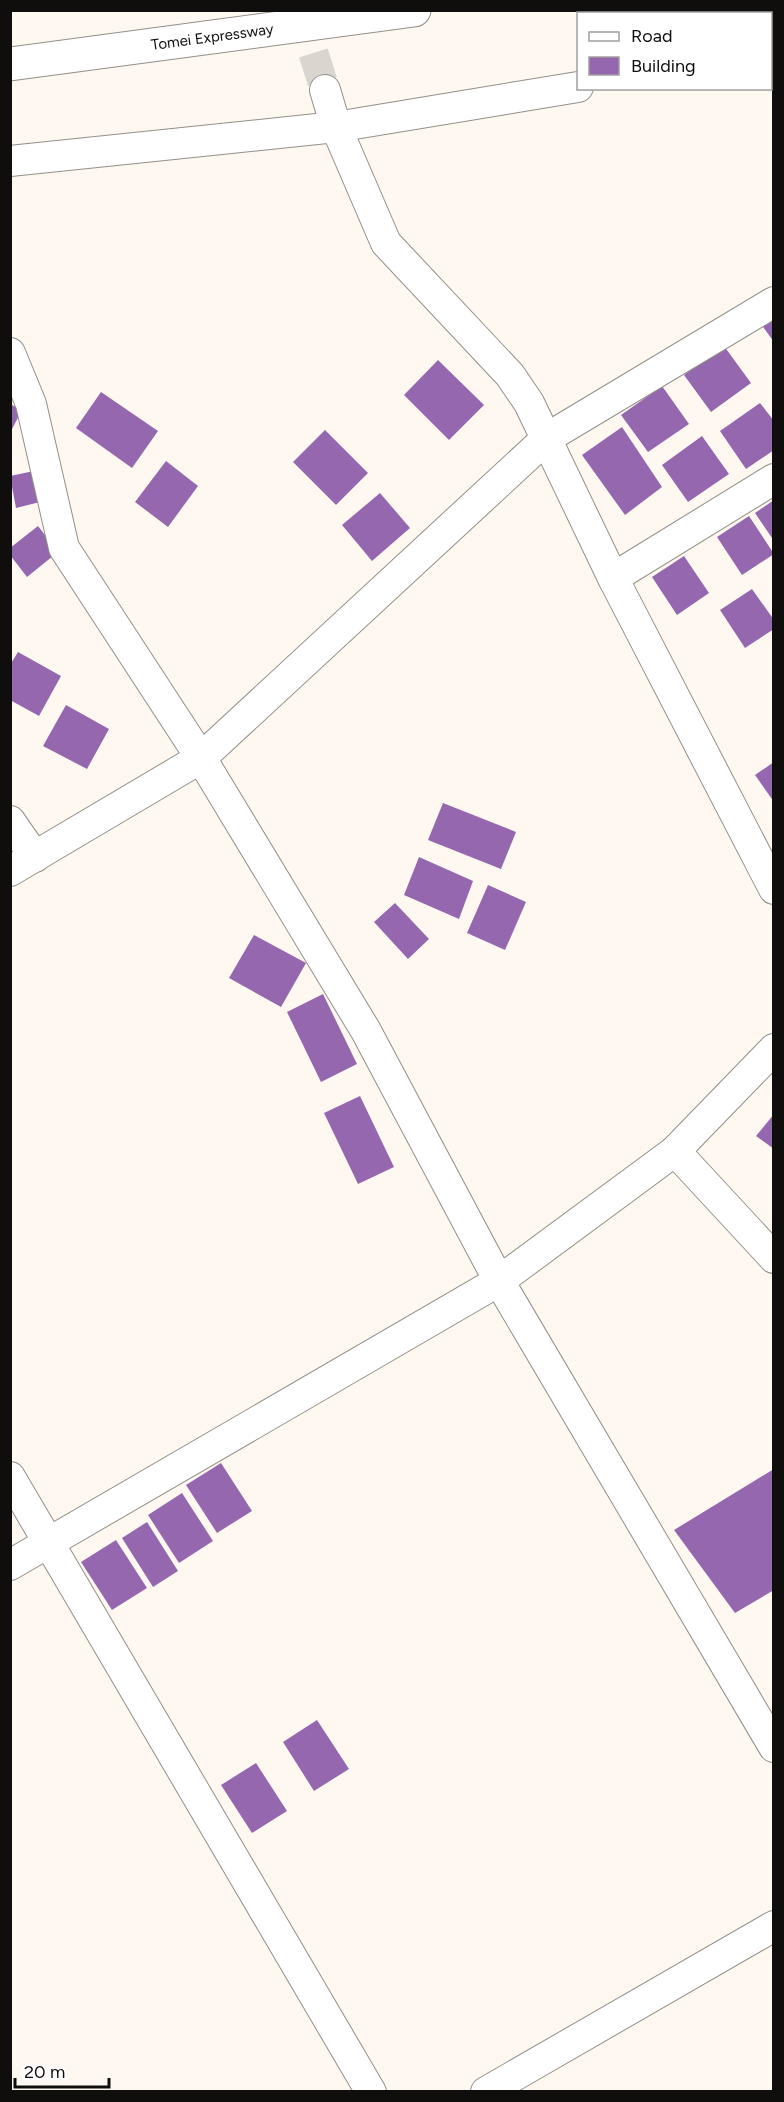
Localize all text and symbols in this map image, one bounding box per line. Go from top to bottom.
legend [577,12,772,90]
street label: Tomei Expressway [150,20,275,54]
text: Road [631,25,672,47]
text: Building [631,55,696,77]
scale bar [15,2051,110,2089]
text: 20 m [24,2061,65,2083]

